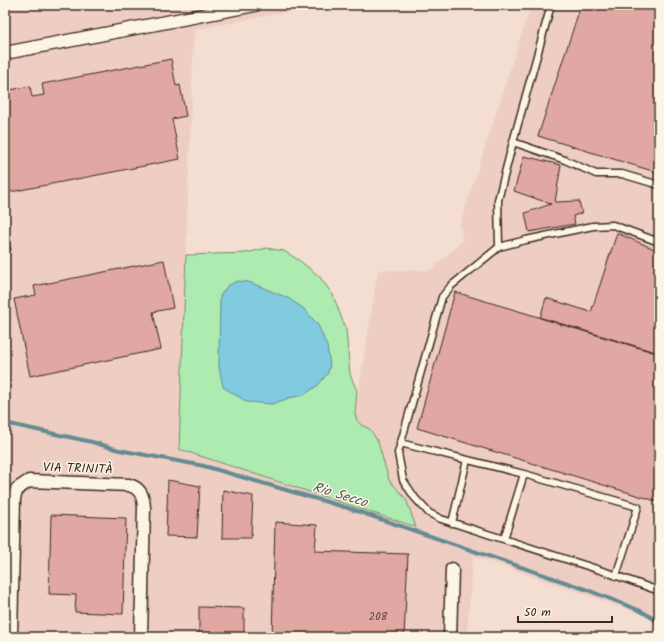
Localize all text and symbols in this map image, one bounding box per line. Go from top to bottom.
street label: VIA TRINITÀ [42,457,114,481]
water label: Rio Secco [310,476,372,514]
scale bar [518,598,612,624]
text: 50 m [524,603,551,622]
house number: 208 [369,608,388,626]

